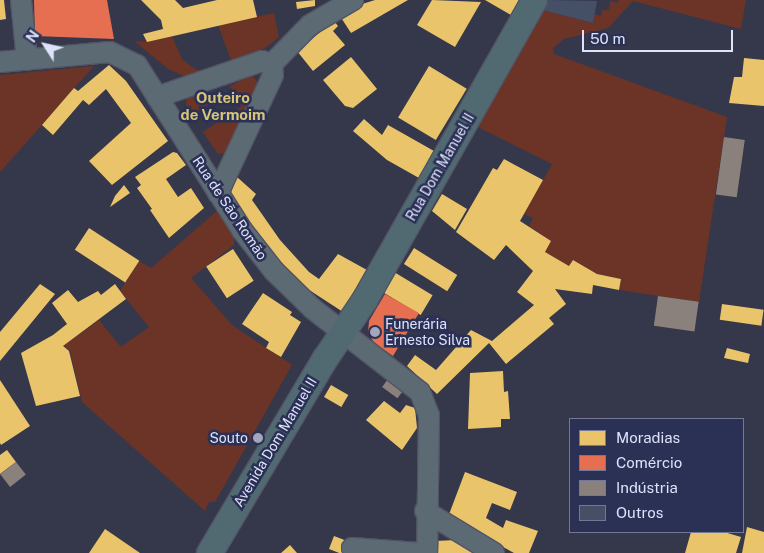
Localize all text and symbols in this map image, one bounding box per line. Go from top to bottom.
north arrow [20,20,70,70]
scale bar [584,20,735,52]
text: N [23,27,42,45]
text: 50 m [590,30,625,47]
district label: Outeiro de Vermoim [180,88,266,123]
street label: Rua Dom Manuel II [402,110,478,224]
street label: Rua de São Romão [189,153,271,263]
place label: Funerária Ernesto Silva [385,316,470,348]
marker: Funerária Ernesto Silva [369,326,381,338]
street label: Avenida Dom Manuel II [230,374,320,510]
legend [569,418,744,533]
text: Moradias [616,429,680,446]
place label: Souto [209,430,248,446]
marker: Souto [252,432,264,444]
text: Comércio [616,454,682,471]
text: Indústria [616,479,678,496]
text: Outros [616,504,663,521]

